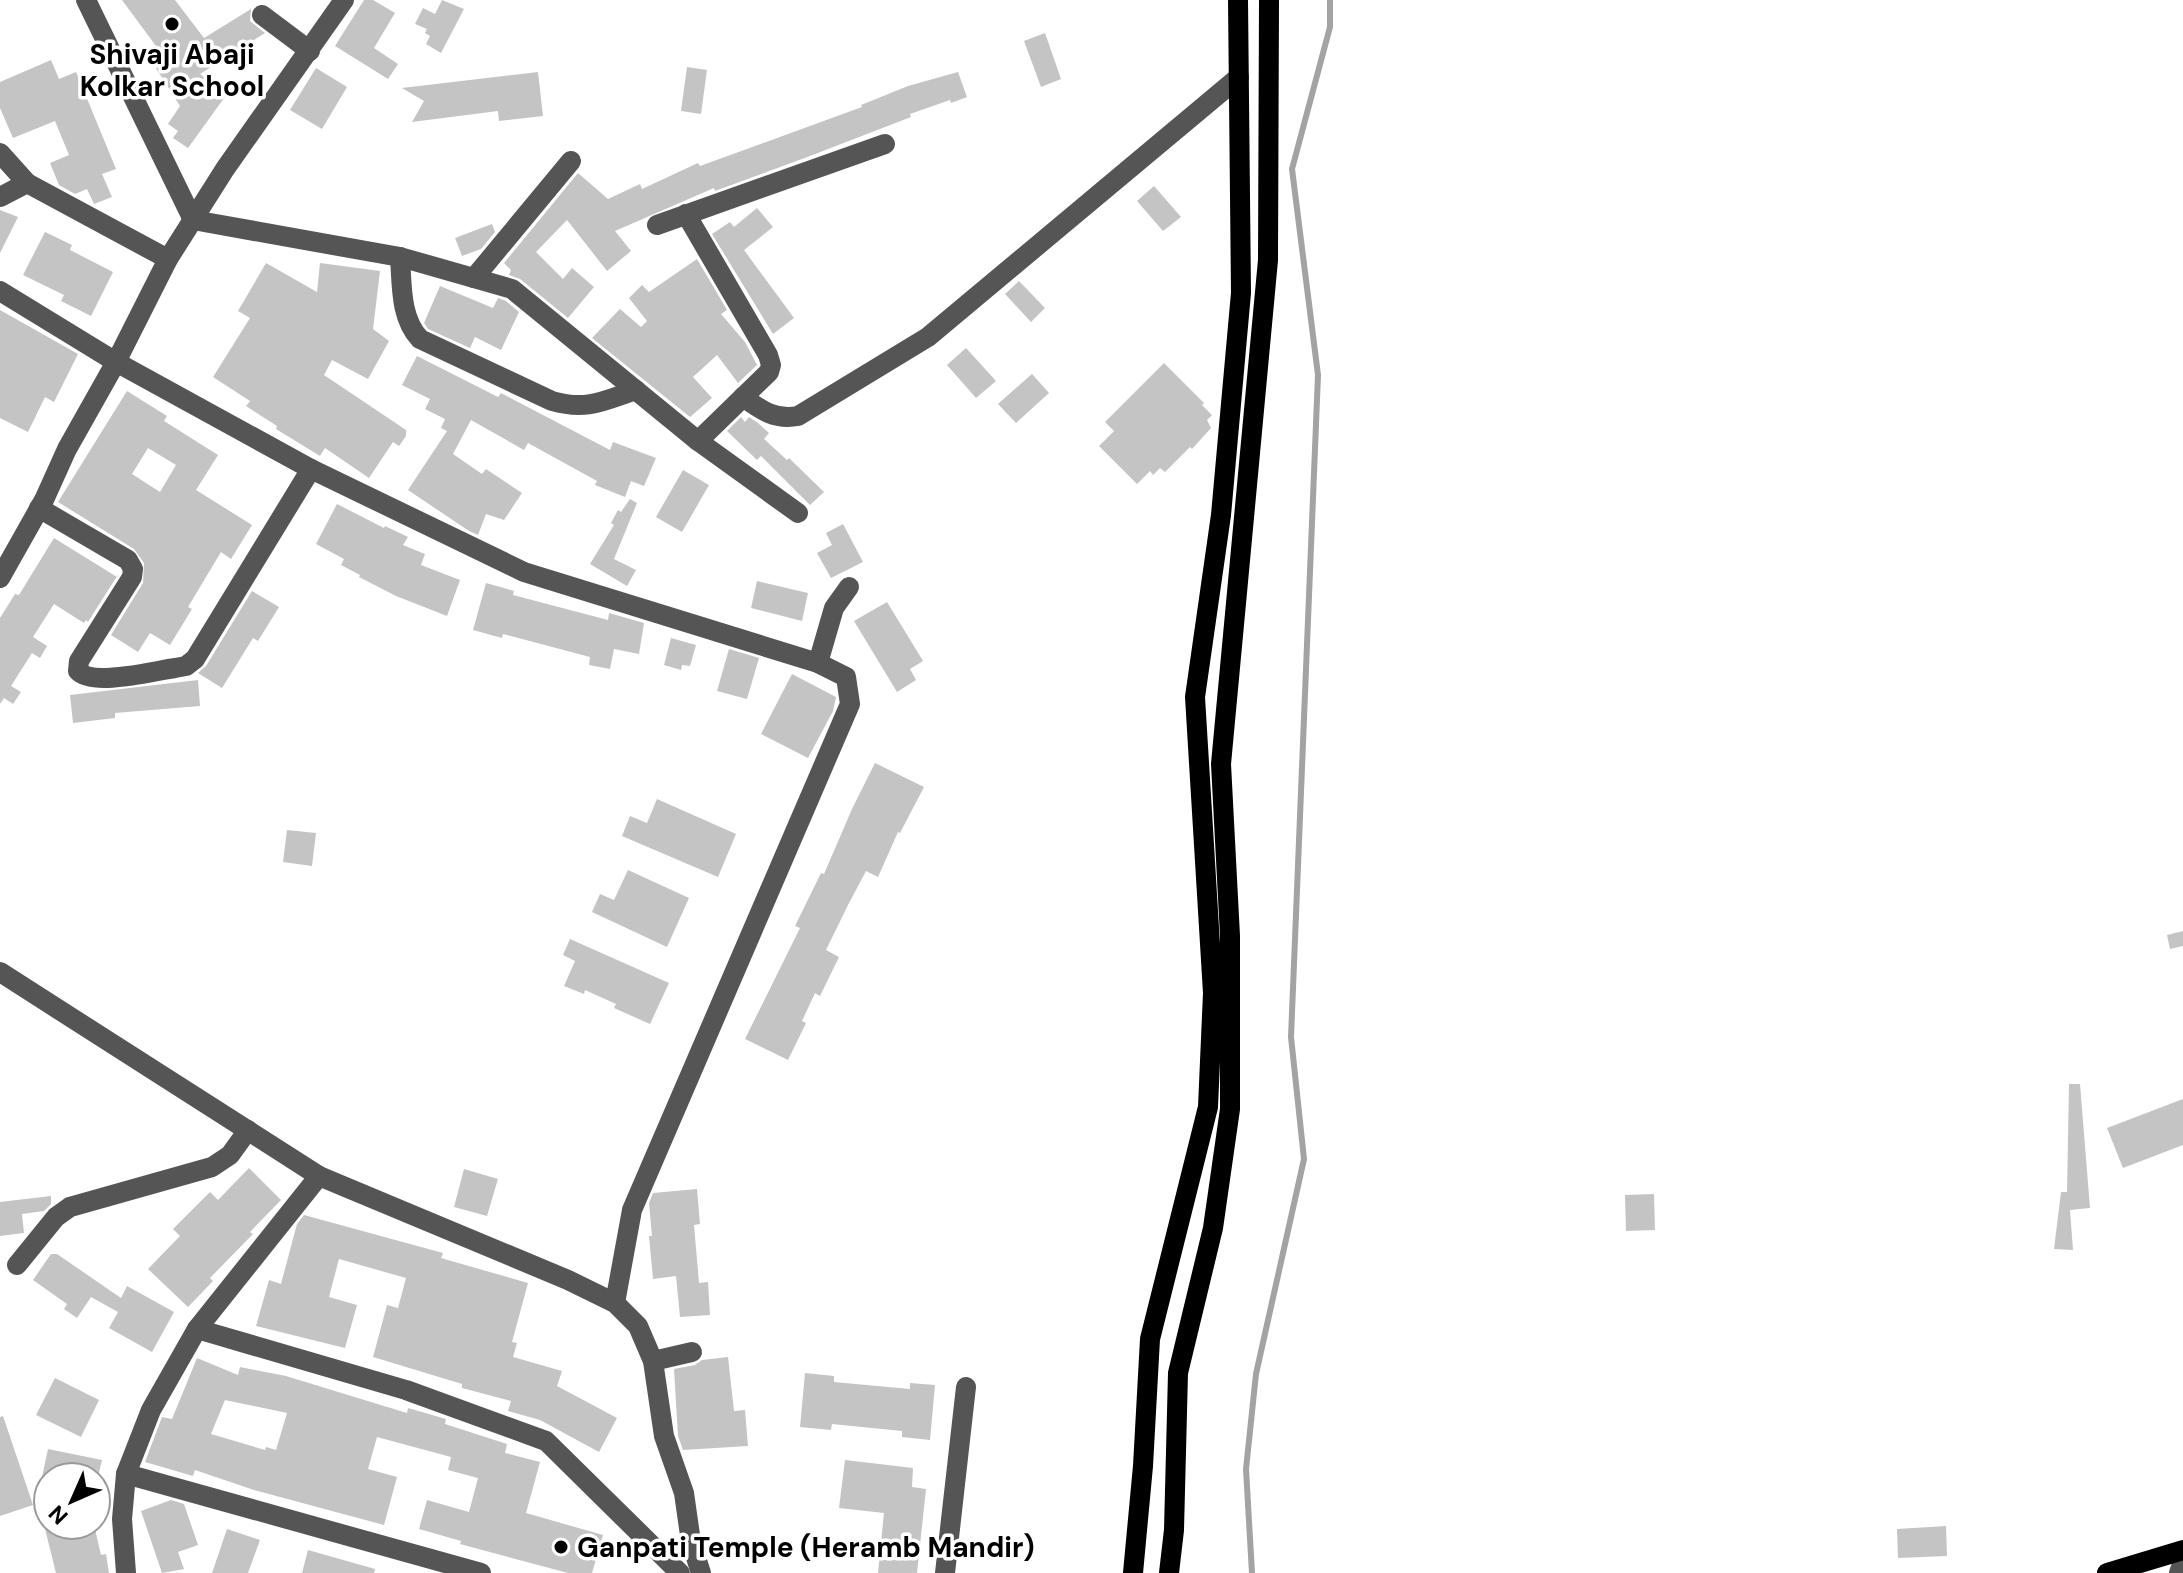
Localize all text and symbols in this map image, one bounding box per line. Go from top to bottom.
marker: Shivaji Abaji Kolkar School [163,15,181,33]
place label: Shivaji Abaji Kolkar School [80,36,264,105]
north arrow [32,1461,112,1541]
text: N [42,1499,74,1531]
place label: Ganpati Temple (Heramb Mandir) [577,1529,1035,1566]
marker: Ganpati Temple (Heramb Mandir) [552,1538,570,1556]

